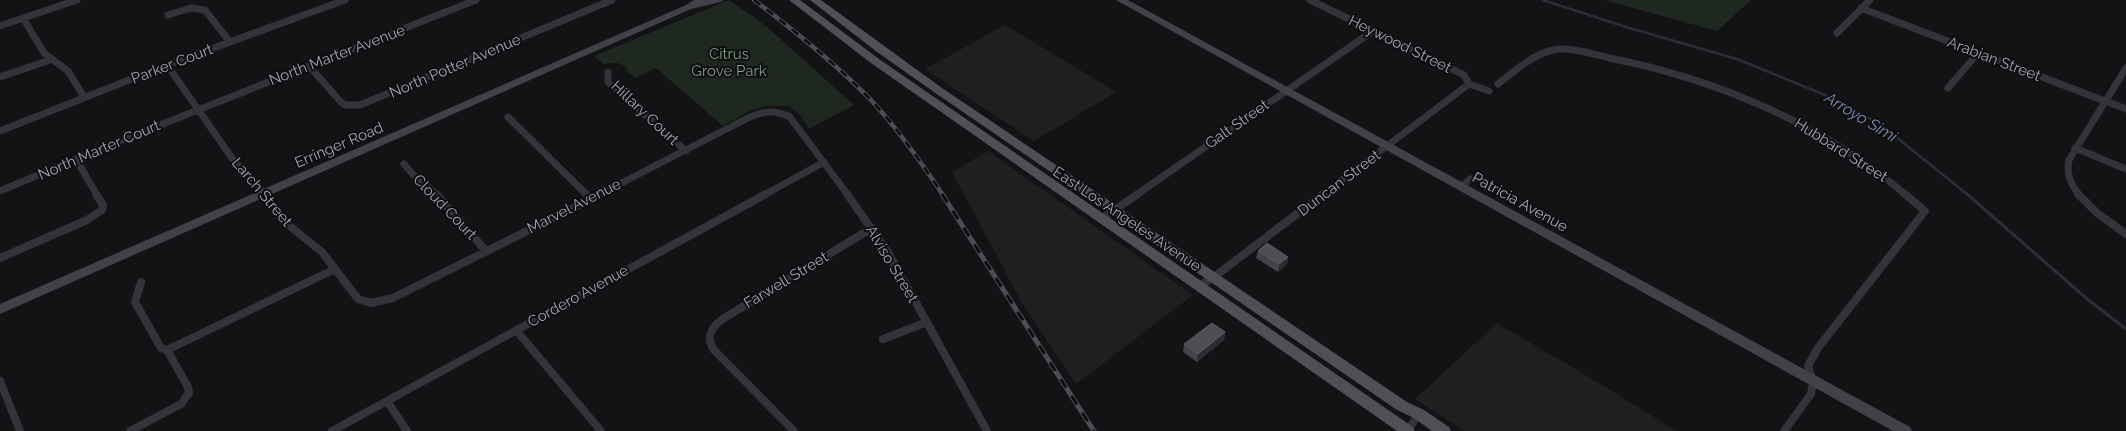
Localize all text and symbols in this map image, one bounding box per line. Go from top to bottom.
street label: Heywood Street [1346,11,1454,77]
street label: North Marter Avenue [266,21,408,89]
street label: North Potter Avenue [387,30,524,102]
street label: Arabian Street [1945,33,2043,85]
street label: Parker Court [129,40,215,88]
park label: Citrus Grove Park [691,45,767,80]
street label: Hillary Court [607,77,683,149]
water label: Arroyo Simi [1820,87,1901,146]
street label: Galt Street [1202,96,1272,152]
street label: Hubbard Street [1791,114,1891,186]
street label: North Marter Court [35,116,163,184]
street label: Erringer Road [292,118,386,172]
street label: Duncan Street [1294,146,1384,220]
street label: Larch Street [228,154,296,230]
street label: East Los Angeles Avenue [1050,163,1205,275]
street label: Patricia Avenue [1469,168,1571,236]
street label: Cloud Court [409,171,481,243]
street label: Marvel Avenue [524,175,624,237]
street label: Alviso Street [862,222,922,306]
street label: Farwell Street [741,248,831,312]
street label: Cordero Avenue [525,261,632,331]

